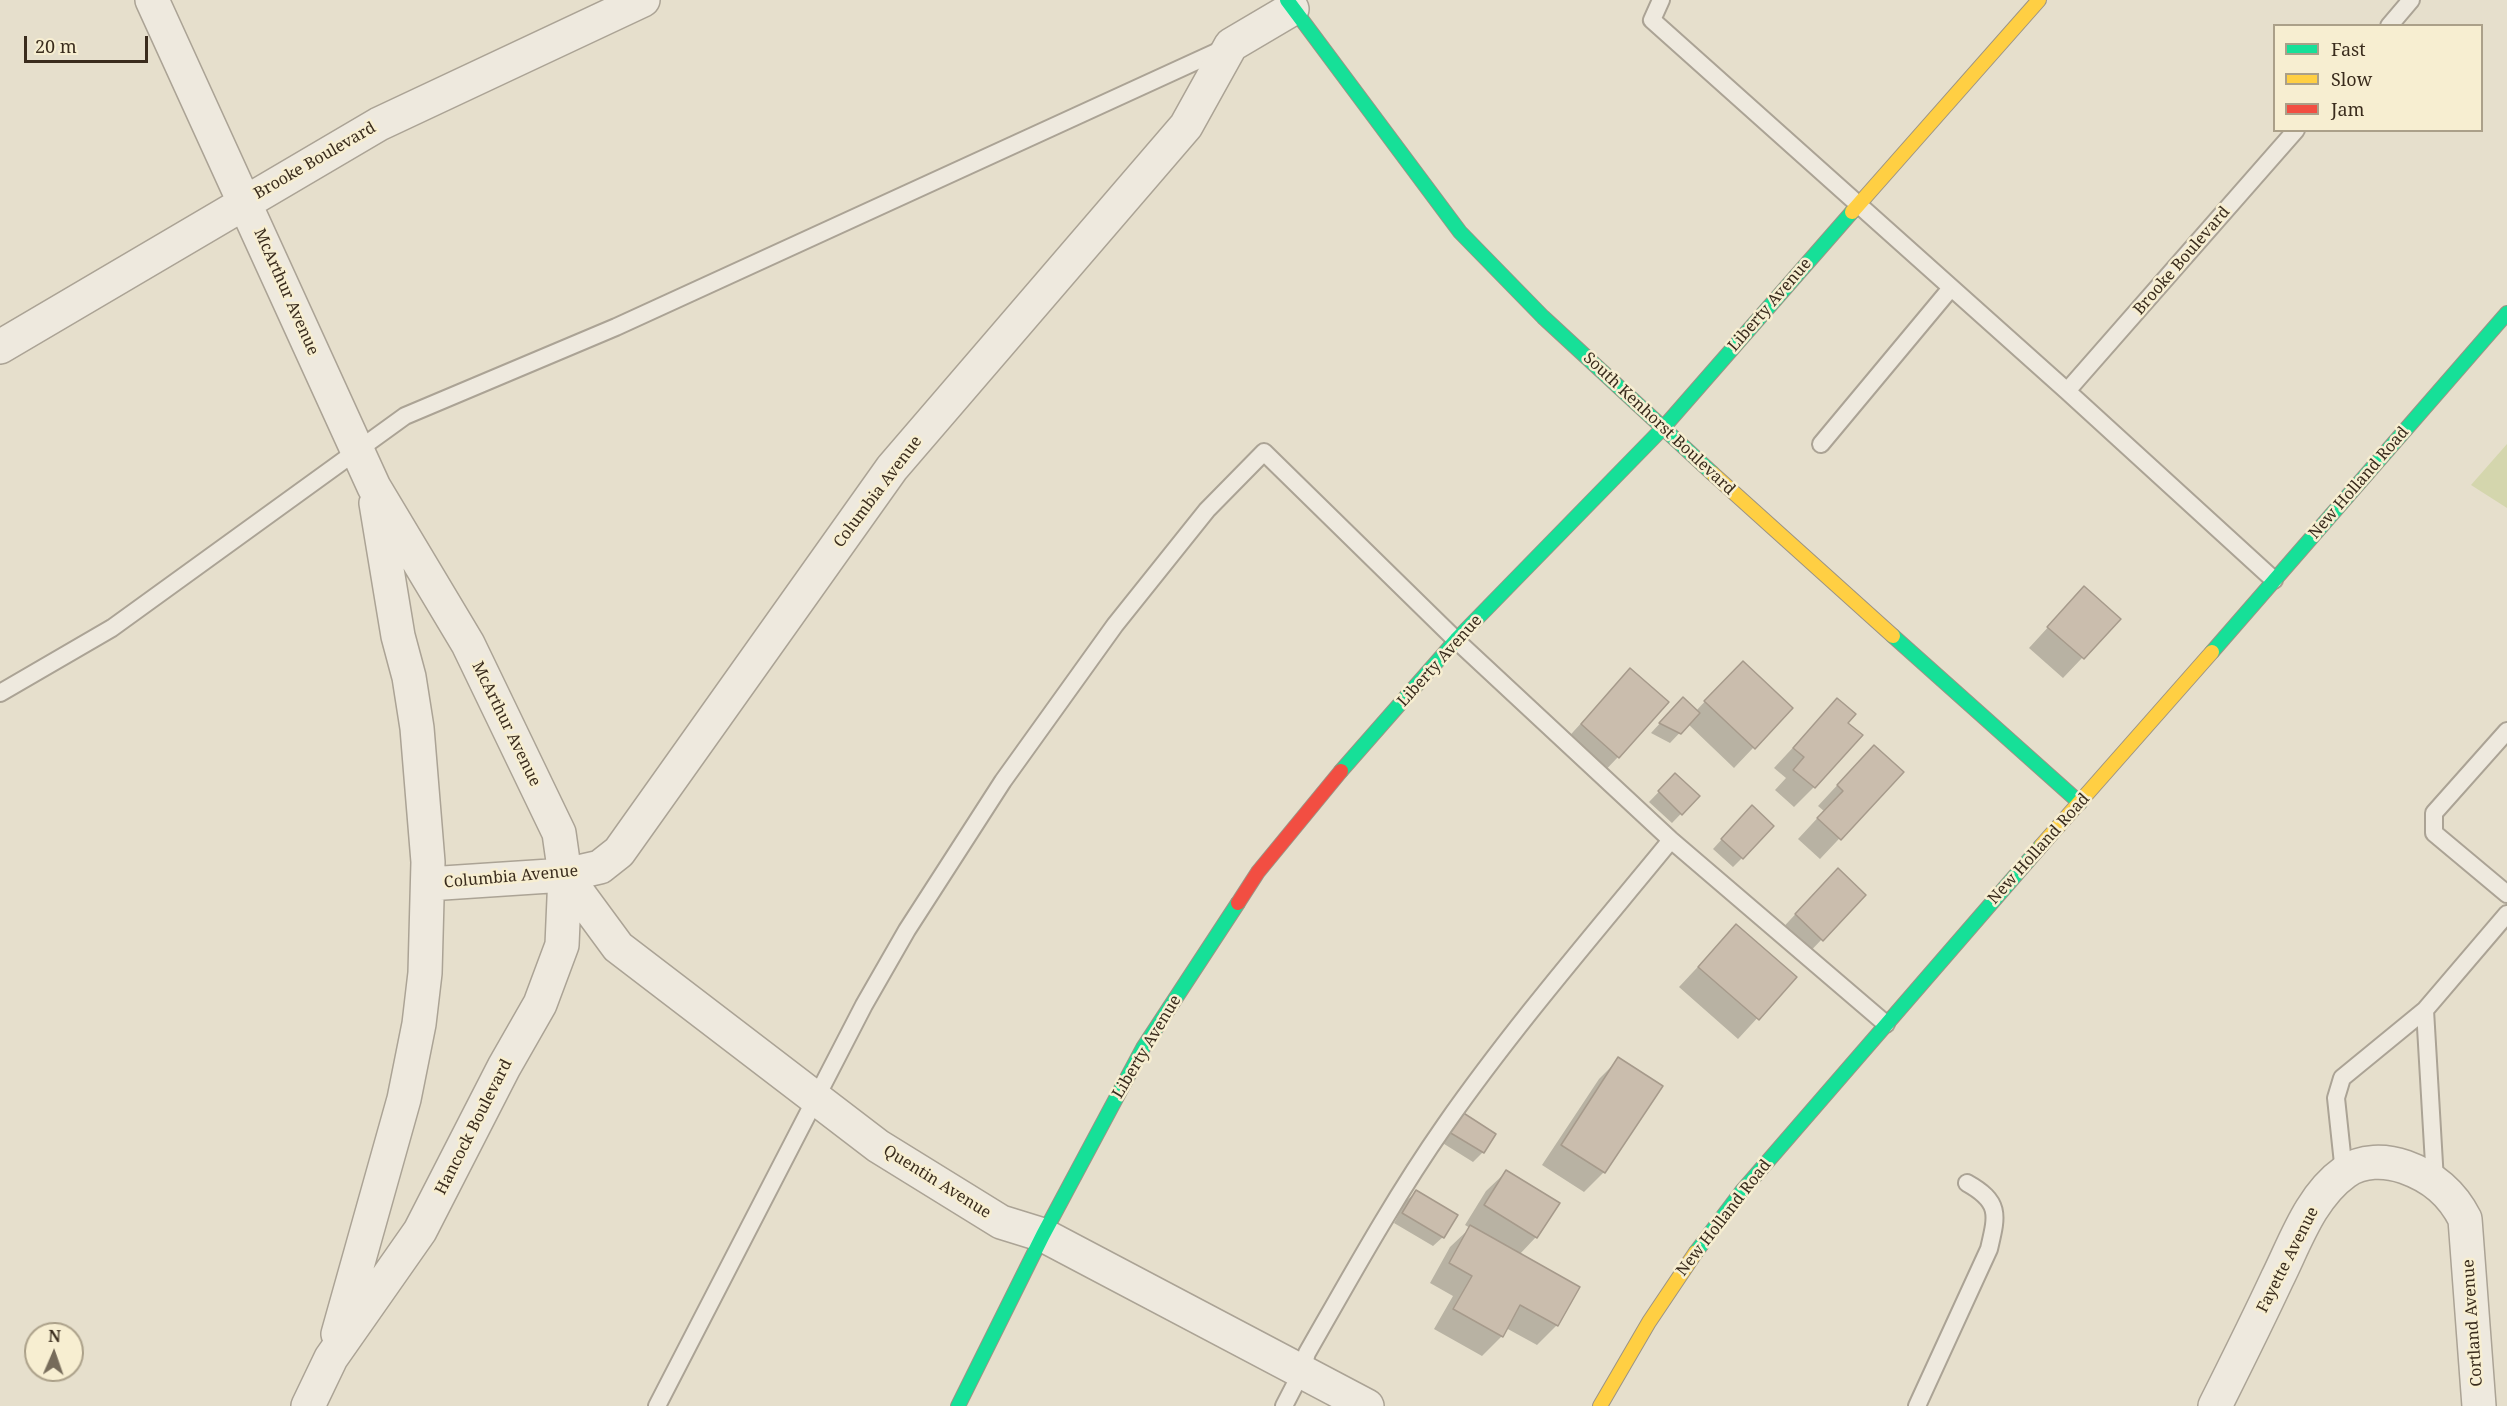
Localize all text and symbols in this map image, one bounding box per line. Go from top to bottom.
scale bar [27,24,152,62]
legend [2273,24,2483,132]
text: 20 m [35,34,77,58]
text: Fast [2331,37,2366,61]
text: Slow [2331,67,2372,91]
text: Jam [2331,97,2365,121]
street label: Brooke Boulevard [251,118,379,204]
street label: Brooke Boulevard [2130,203,2234,319]
street label: McArthur Avenue [249,226,323,358]
street label: Liberty Avenue [1724,255,1816,355]
street label: South Kenhorst Boulevard [1579,349,1739,499]
street label: New Holland Road [2305,423,2413,543]
street label: Columbia Avenue [830,432,926,552]
street label: Liberty Avenue [1394,611,1486,711]
street label: McArthur Avenue [467,658,545,790]
street label: New Holland Road [1984,790,2094,908]
street label: Columbia Avenue [443,862,579,892]
street label: Liberty Avenue [1109,992,1185,1102]
street label: Hancock Boulevard [432,1056,516,1198]
street label: Quentin Avenue [880,1141,994,1223]
street label: New Holland Road [1673,1156,1775,1280]
street label: Fayette Avenue [2253,1204,2323,1316]
street label: Cortland Avenue [2459,1259,2487,1387]
north arrow [24,1322,84,1382]
text: N [48,1325,61,1347]

